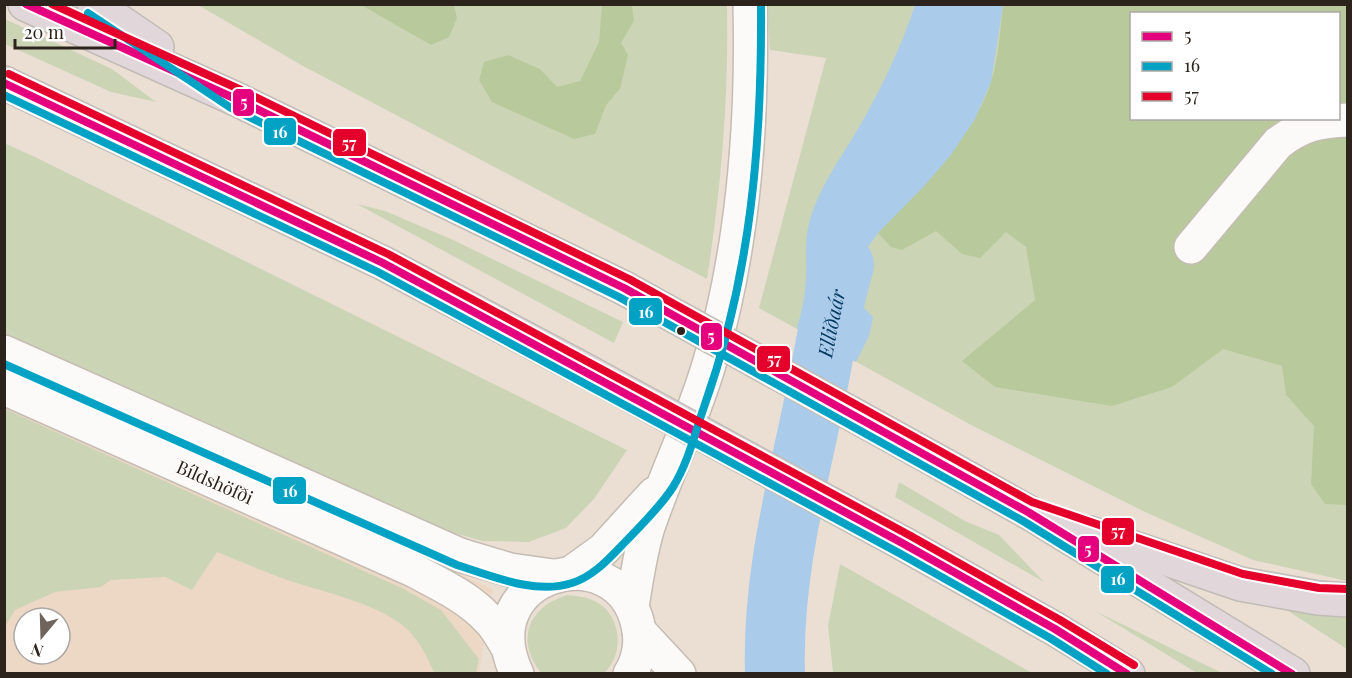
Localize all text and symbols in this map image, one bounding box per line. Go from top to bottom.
scale bar [15,12,116,50]
legend [1130,12,1340,120]
text: 20 m [24,20,64,44]
text: 5 [1184,23,1191,47]
text: 16 [1184,53,1200,77]
text: 57 [1184,83,1199,107]
line badge: 5 [232,88,255,117]
text: 5 [240,91,248,112]
line badge: 16 [263,117,297,146]
text: 16 [272,121,288,142]
line badge: 57 [332,128,367,157]
text: 57 [342,132,357,153]
water label: Elliðaár [810,285,851,360]
line badge: 16 [628,297,663,326]
text: 16 [638,301,654,322]
line badge: 5 [700,322,723,351]
unlabelled marker [675,325,687,337]
text: 5 [707,325,715,346]
line badge: 57 [756,345,791,373]
text: 57 [767,348,782,369]
street label: Bíldshöfði [173,454,257,509]
line badge: 16 [272,476,307,505]
text: 16 [282,480,298,501]
line badge: 57 [1101,517,1135,546]
text: 57 [1111,520,1126,541]
line badge: 5 [1077,535,1100,563]
text: 5 [1084,538,1092,559]
line badge: 16 [1100,565,1135,594]
text: 16 [1110,568,1126,589]
north arrow [12,606,72,666]
text: N [28,639,46,662]

